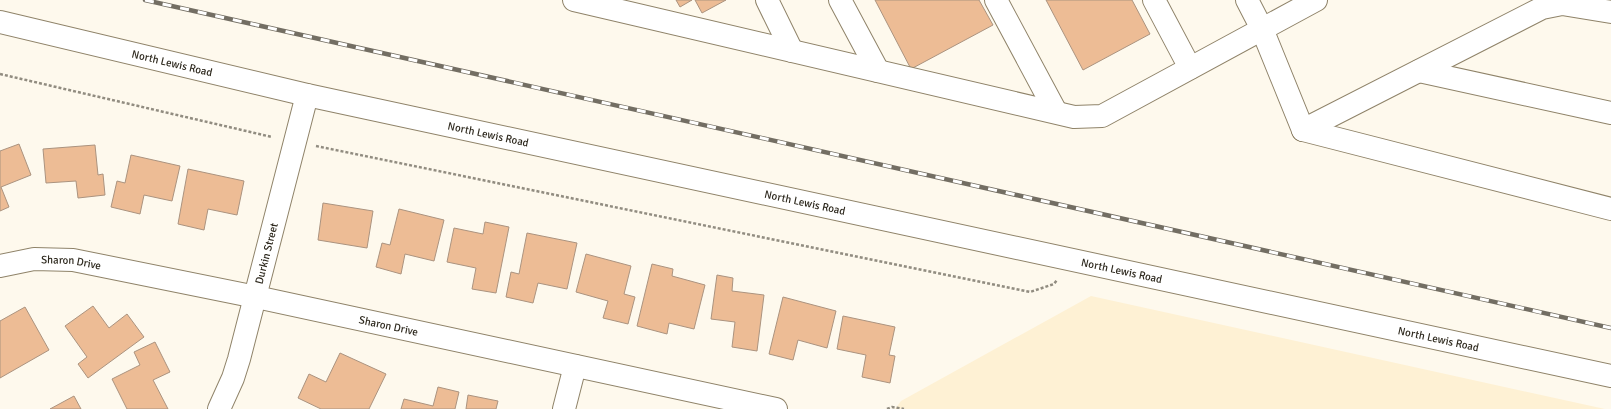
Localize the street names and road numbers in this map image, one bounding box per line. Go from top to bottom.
street label: North Lewis Road [130,48,214,79]
street label: North Lewis Road [446,120,530,150]
street label: North Lewis Road [763,188,847,218]
street label: Durkin Street [253,221,281,286]
street label: Sharon Drive [41,253,102,273]
street label: North Lewis Road [1080,256,1164,286]
street label: Sharon Drive [358,313,419,339]
street label: North Lewis Road [1397,324,1480,354]

